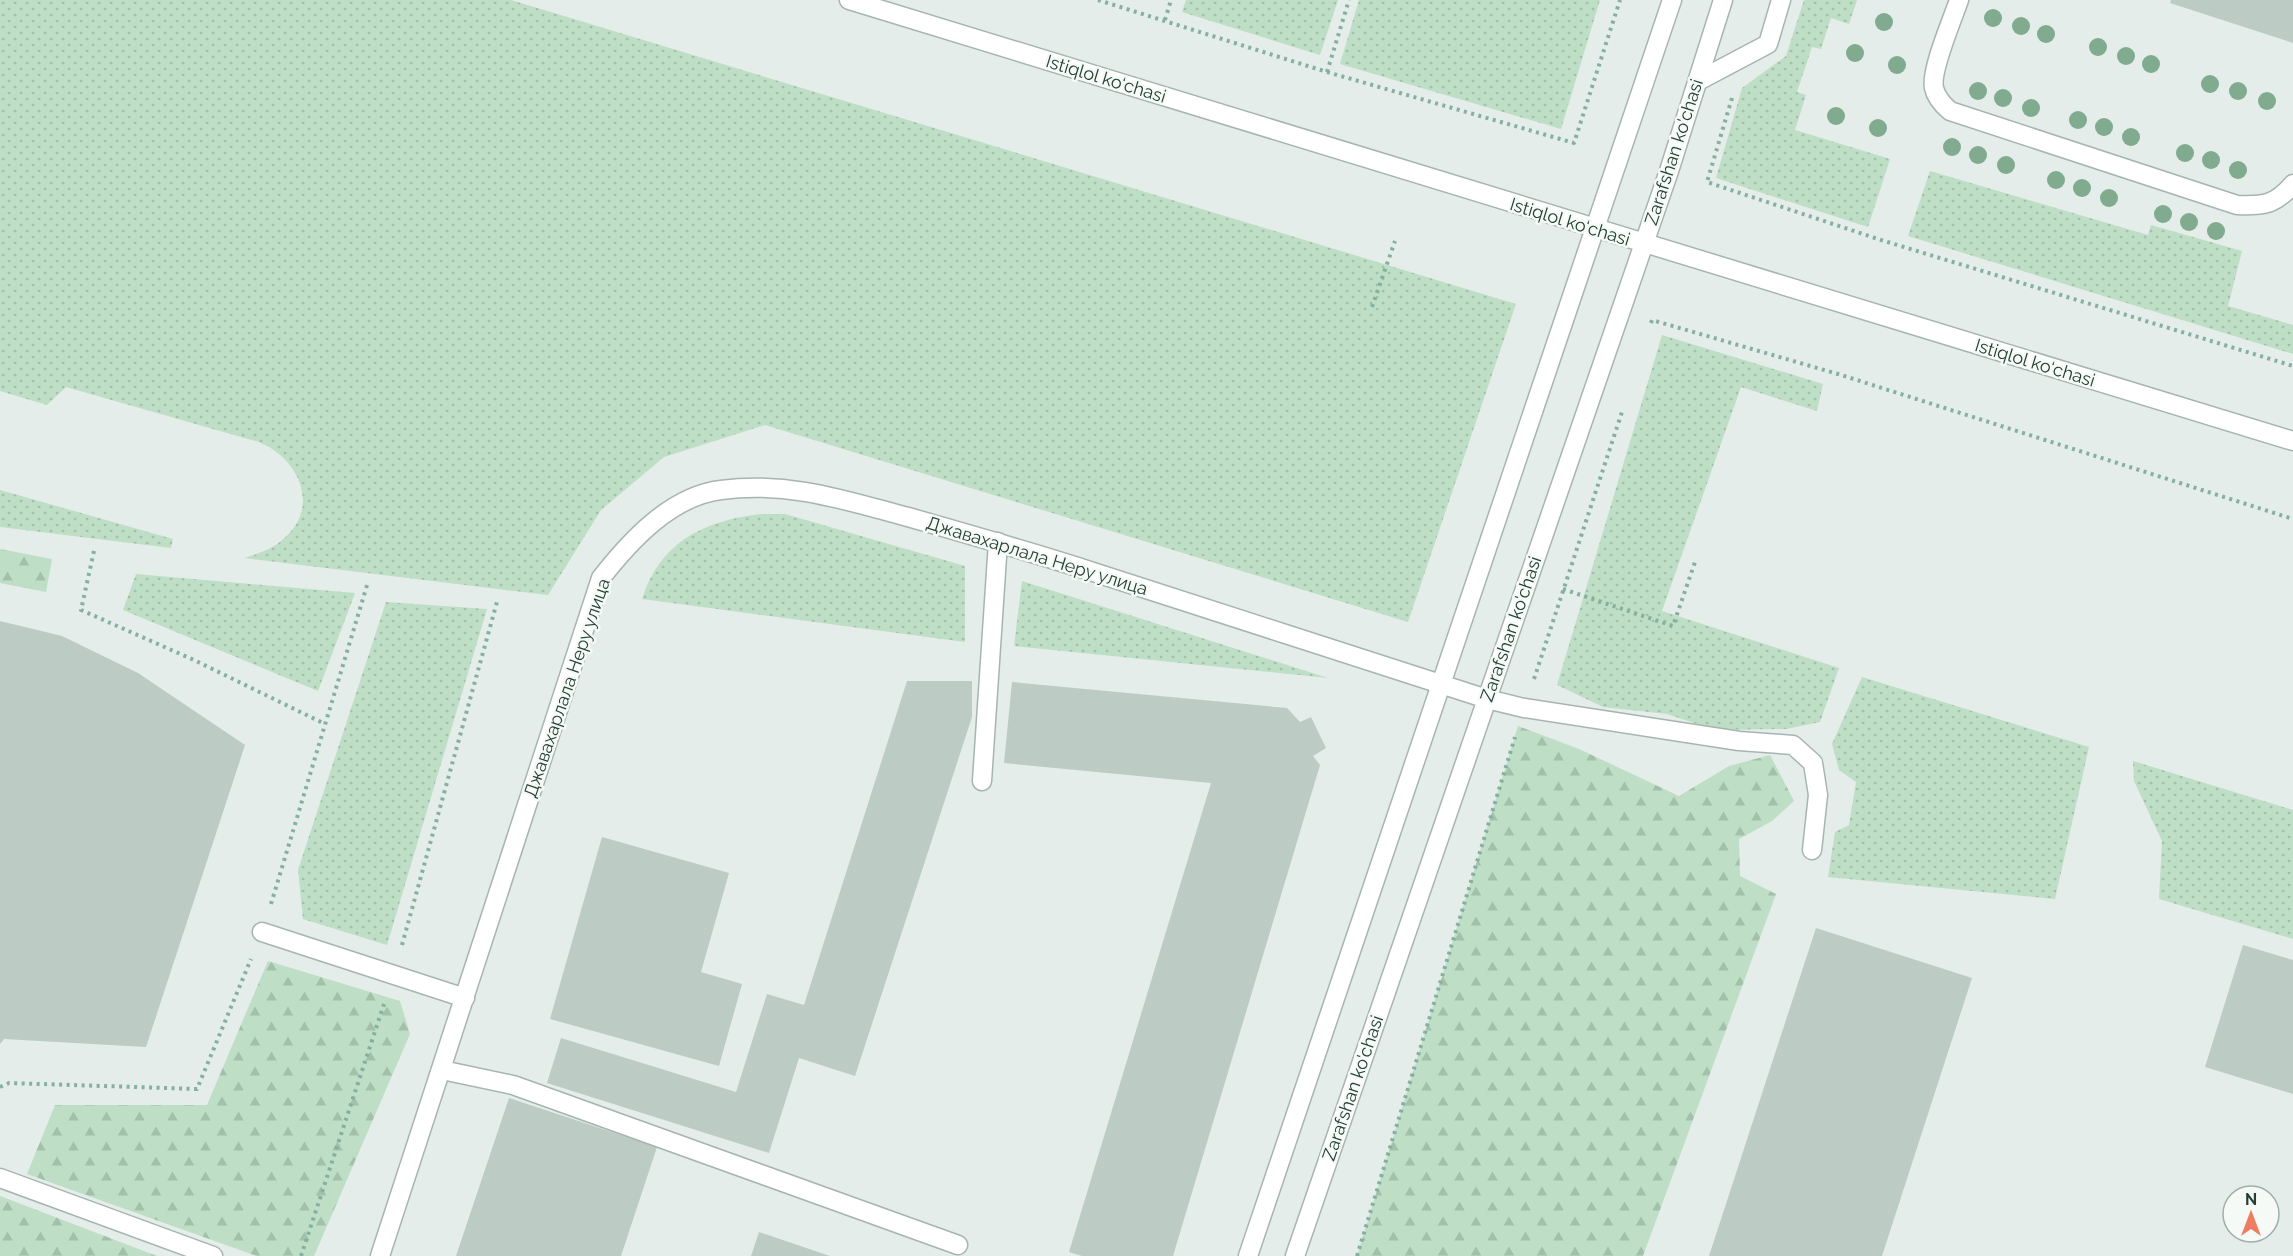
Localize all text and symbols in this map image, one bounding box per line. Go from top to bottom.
street label: Istiqlol ko‘chasi [1044,50,1169,107]
street label: Zarafshan ko'chasi [1640,76,1707,228]
street label: Istiqlol ko‘chasi [1508,193,1633,250]
street label: Istiqlol ko‘chasi [1973,334,2098,391]
street label: Джавахарлала Неру улица [924,512,1150,599]
street label: Zarafshan ko'chasi [1476,553,1545,704]
street label: Джавахарлала Неру улица [519,576,614,800]
street label: Zarafshan ko'chasi [1318,1012,1387,1163]
north arrow [2221,1184,2281,1244]
text: N [2245,1190,2257,1209]

